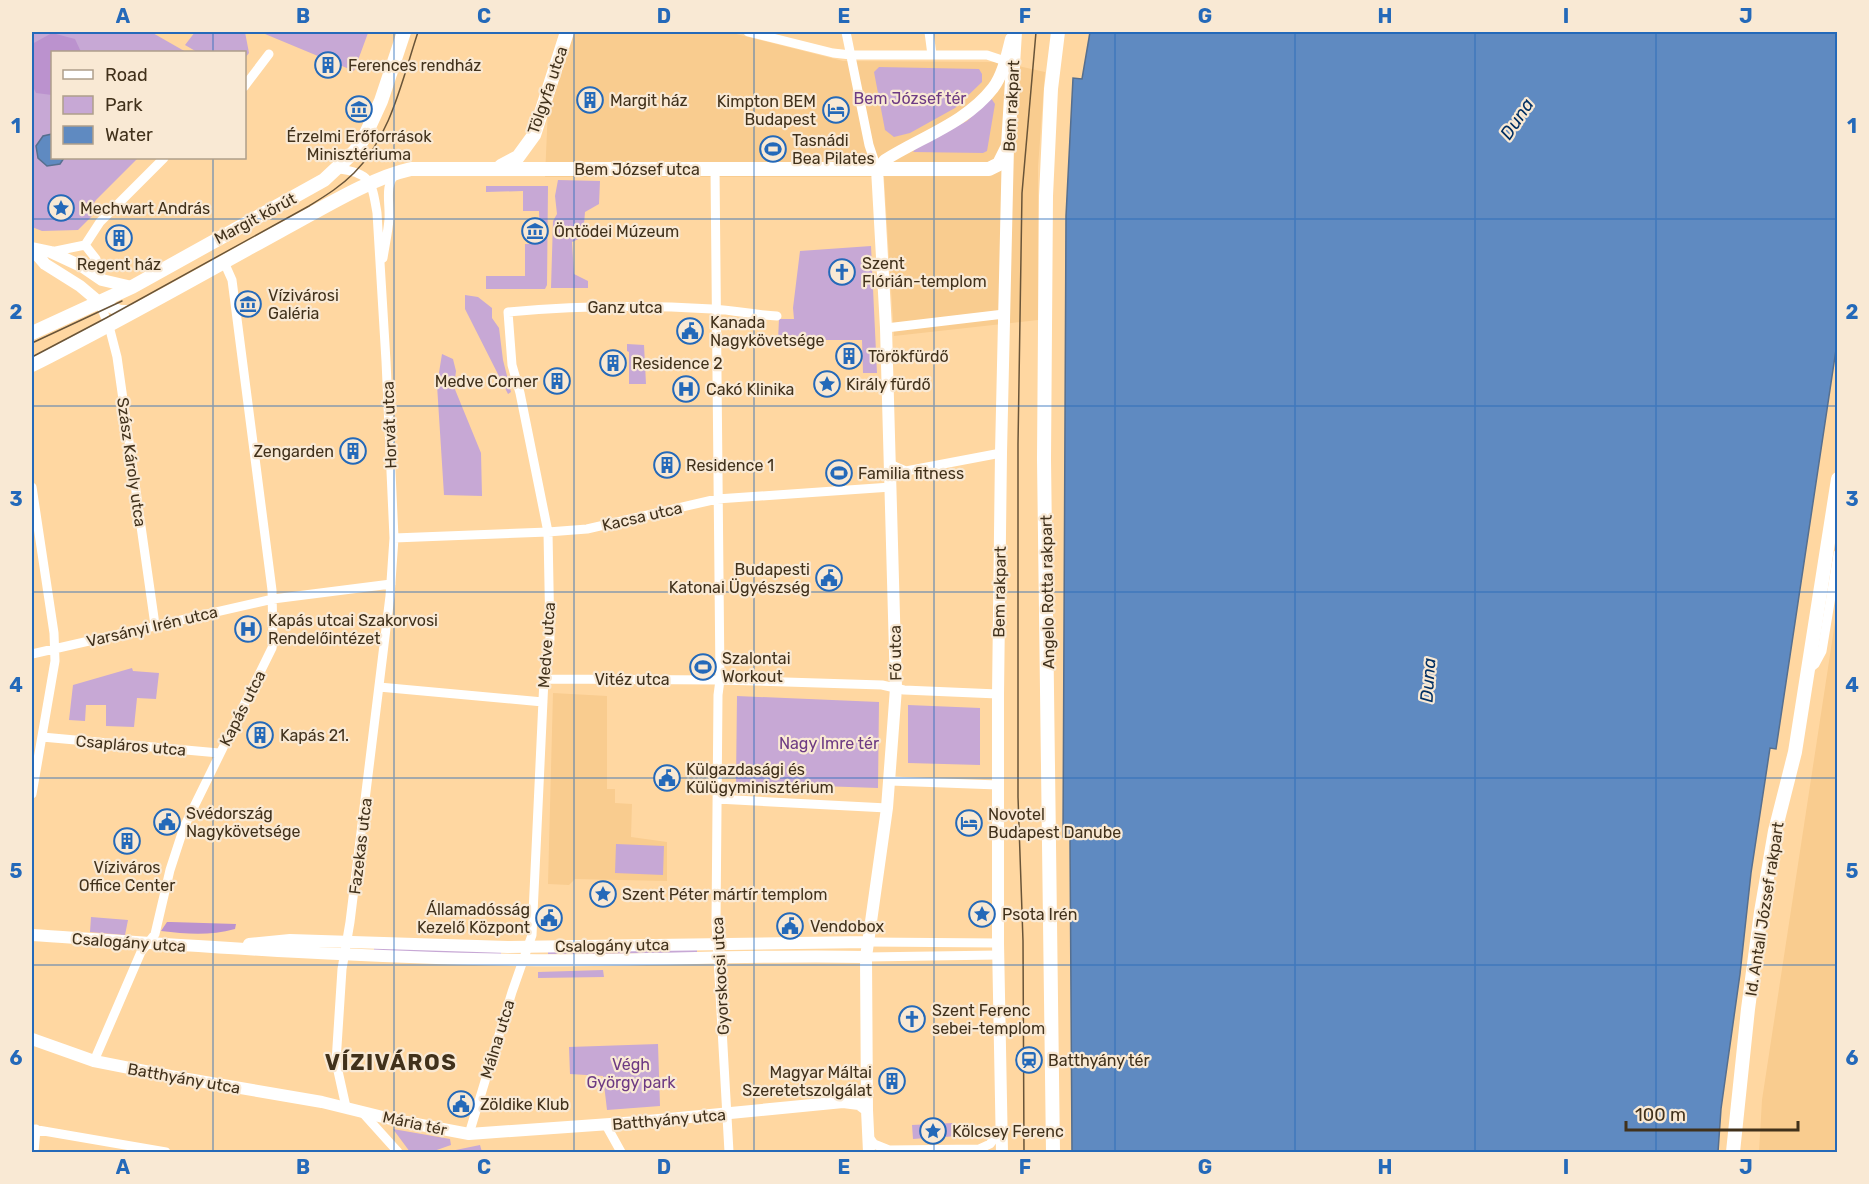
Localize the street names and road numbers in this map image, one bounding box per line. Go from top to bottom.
street label: Tölgyfa utca [524,44,571,137]
street label: Bem rakpart [1000,60,1023,152]
street label: Bem József utca [574,160,700,179]
street label: Margit körút [211,189,299,248]
street label: Ganz utca [587,298,663,317]
street label: Horvát utca [378,381,401,469]
street label: Szász Károly utca [113,396,150,528]
street label: Kacsa utca [600,498,684,535]
street label: Angelo Rotta rakpart [1037,515,1058,669]
street label: Bem rakpart [989,546,1010,638]
street label: Medve utca [534,601,559,689]
street label: Varsányi Irén utca [85,602,220,651]
street label: Fő utca [886,625,905,681]
street label: Kapás utca [215,667,270,749]
street label: Vitéz utca [594,670,670,689]
street label: Csapláros utca [75,731,187,760]
street label: Fazekas utca [345,797,376,895]
street label: Id. Antall József rakpart [1741,820,1788,998]
street label: Gyorskocsi utca [708,916,733,1036]
street label: Csalogány utca [71,929,187,956]
street label: Csalogány utca [555,935,669,956]
street label: Málna utca [476,997,518,1081]
street label: Batthyány utca [126,1059,242,1098]
street label: Batthyány utca [611,1105,727,1134]
street label: Mária tér [381,1107,449,1140]

